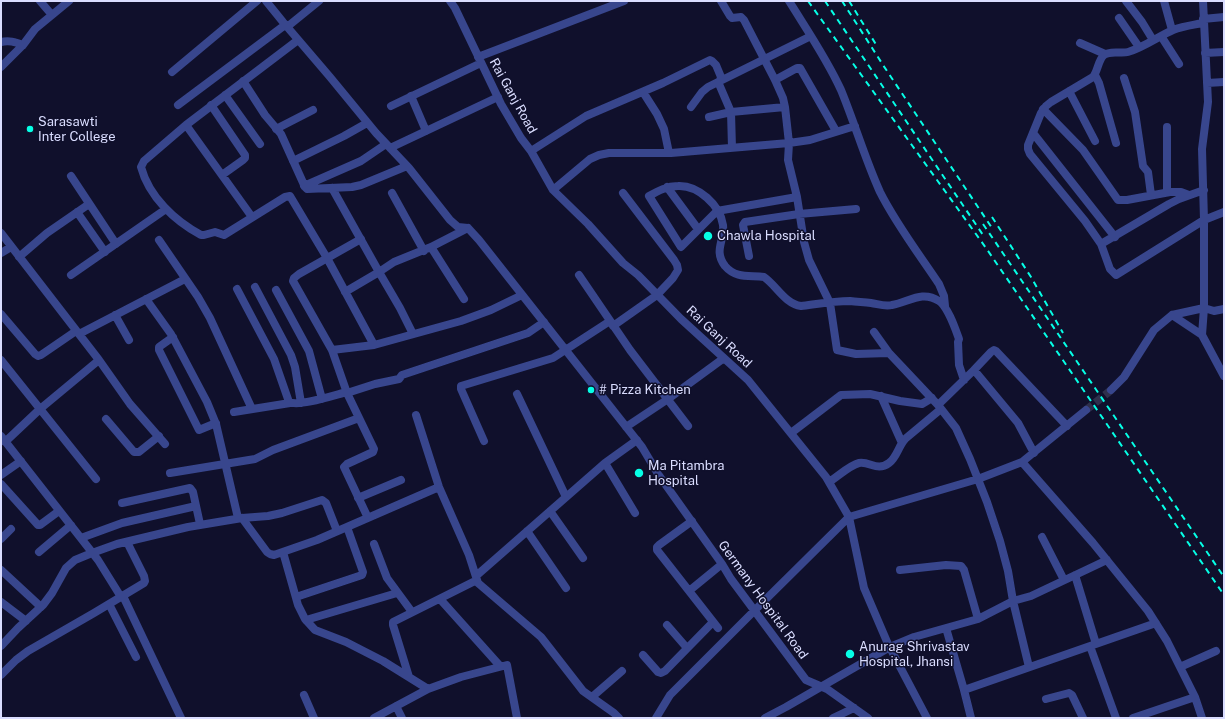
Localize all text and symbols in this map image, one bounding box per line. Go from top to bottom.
street label: Rai Ganj Road [486,56,540,136]
place label: Sarasawti Inter College [38,114,116,145]
marker: Sarasawti Inter College [25,124,35,134]
place label: Chawla Hospital [717,228,816,244]
marker: Chawla Hospital [702,230,714,242]
street label: Rai Ganj Road [683,303,755,371]
place label: # Pizza Kitchen [599,382,691,398]
marker: # Pizza Kitchen [586,385,596,395]
place label: Ma Pitambra Hospital [648,458,725,489]
marker: Ma Pitambra Hospital [633,467,645,479]
street label: Germany Hospital Road [715,538,811,662]
place label: Anurag Shrivastav Hospital, Jhansi [859,639,970,670]
marker: Anurag Shrivastav Hospital, Jhansi [844,648,856,660]

